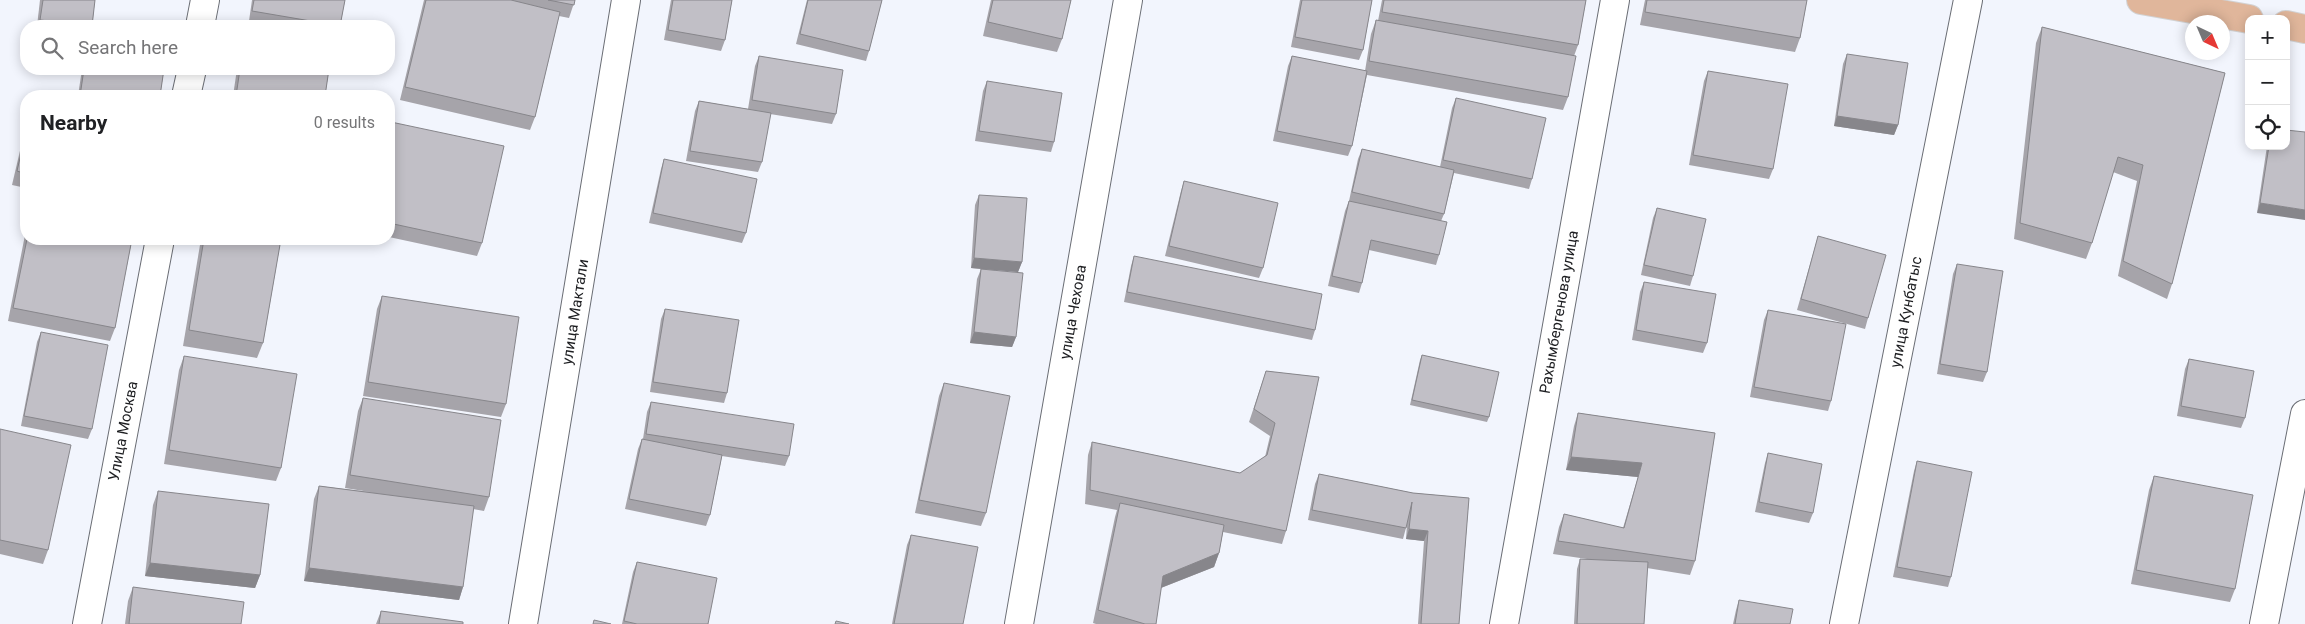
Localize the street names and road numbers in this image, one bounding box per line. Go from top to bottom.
street label: Рахымбергенова улица [1536,229,1582,395]
street label: улица Кунбатыс [1886,255,1926,369]
street label: улица Мактали [558,258,592,366]
street label: улица Чехова [1056,263,1090,361]
street label: Улица Москва [104,380,142,482]

